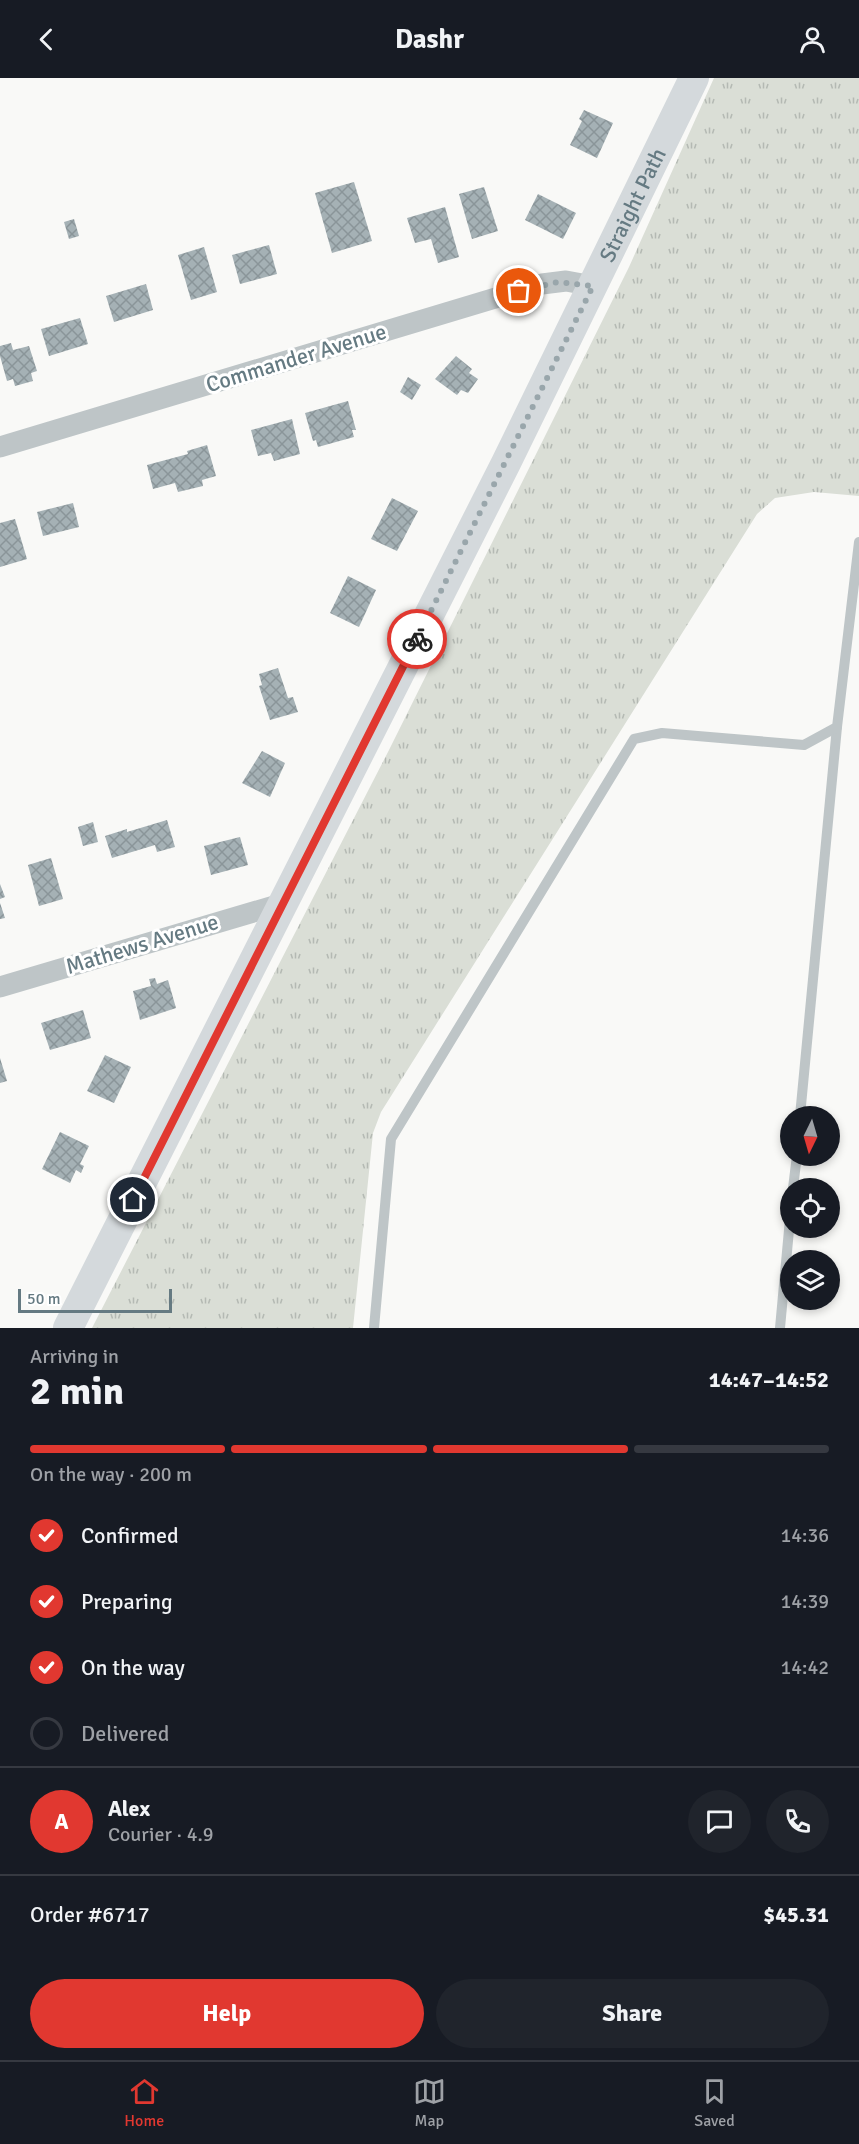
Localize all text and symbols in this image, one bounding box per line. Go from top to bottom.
icon: back [30,23,63,56]
text: Dashr [395,23,464,56]
icon: person [796,23,829,56]
street label: Straight Path [593,143,671,266]
pin [493,265,544,316]
icon: bag [502,274,535,307]
street label: Commander Avenue [203,318,389,398]
courier [387,609,447,669]
icon: bike [401,623,434,656]
street label: Mathews Avenue [62,908,222,980]
north arrow [780,1106,840,1166]
map controls [780,1106,840,1310]
pin [107,1174,158,1225]
button: locate [780,1178,840,1238]
icon: home [116,1183,149,1216]
button: layers [780,1250,840,1310]
scale bar [18,1286,172,1314]
text: 50 m [27,1289,61,1309]
text: Arriving in [30,1344,119,1369]
text: 14:47–14:52 [709,1366,829,1393]
text: 2 min [30,1367,124,1415]
text: On the way · 200 m [30,1462,192,1487]
icon: check [30,1519,63,1552]
text: Confirmed [81,1522,179,1549]
text: 14:36 [780,1523,829,1548]
icon: check [30,1585,63,1618]
text: Preparing [81,1588,173,1615]
text: 14:39 [780,1589,829,1614]
icon: check [30,1651,63,1684]
text: On the way [81,1654,185,1681]
text: 14:42 [780,1655,829,1680]
text: Delivered [81,1720,169,1747]
button: chat [688,1790,751,1853]
button: phone [766,1790,829,1853]
text: Alex [108,1795,150,1822]
text: A [54,1808,69,1835]
text: Courier · 4.9 [108,1822,214,1847]
text: Order #6717 [30,1901,150,1928]
text: $45.31 [763,1901,829,1928]
button: Help [30,1979,424,2048]
button: Share [436,1979,829,2048]
tab: Home [124,2075,164,2131]
tab: Map [413,2075,446,2131]
tab: Saved [694,2075,735,2131]

